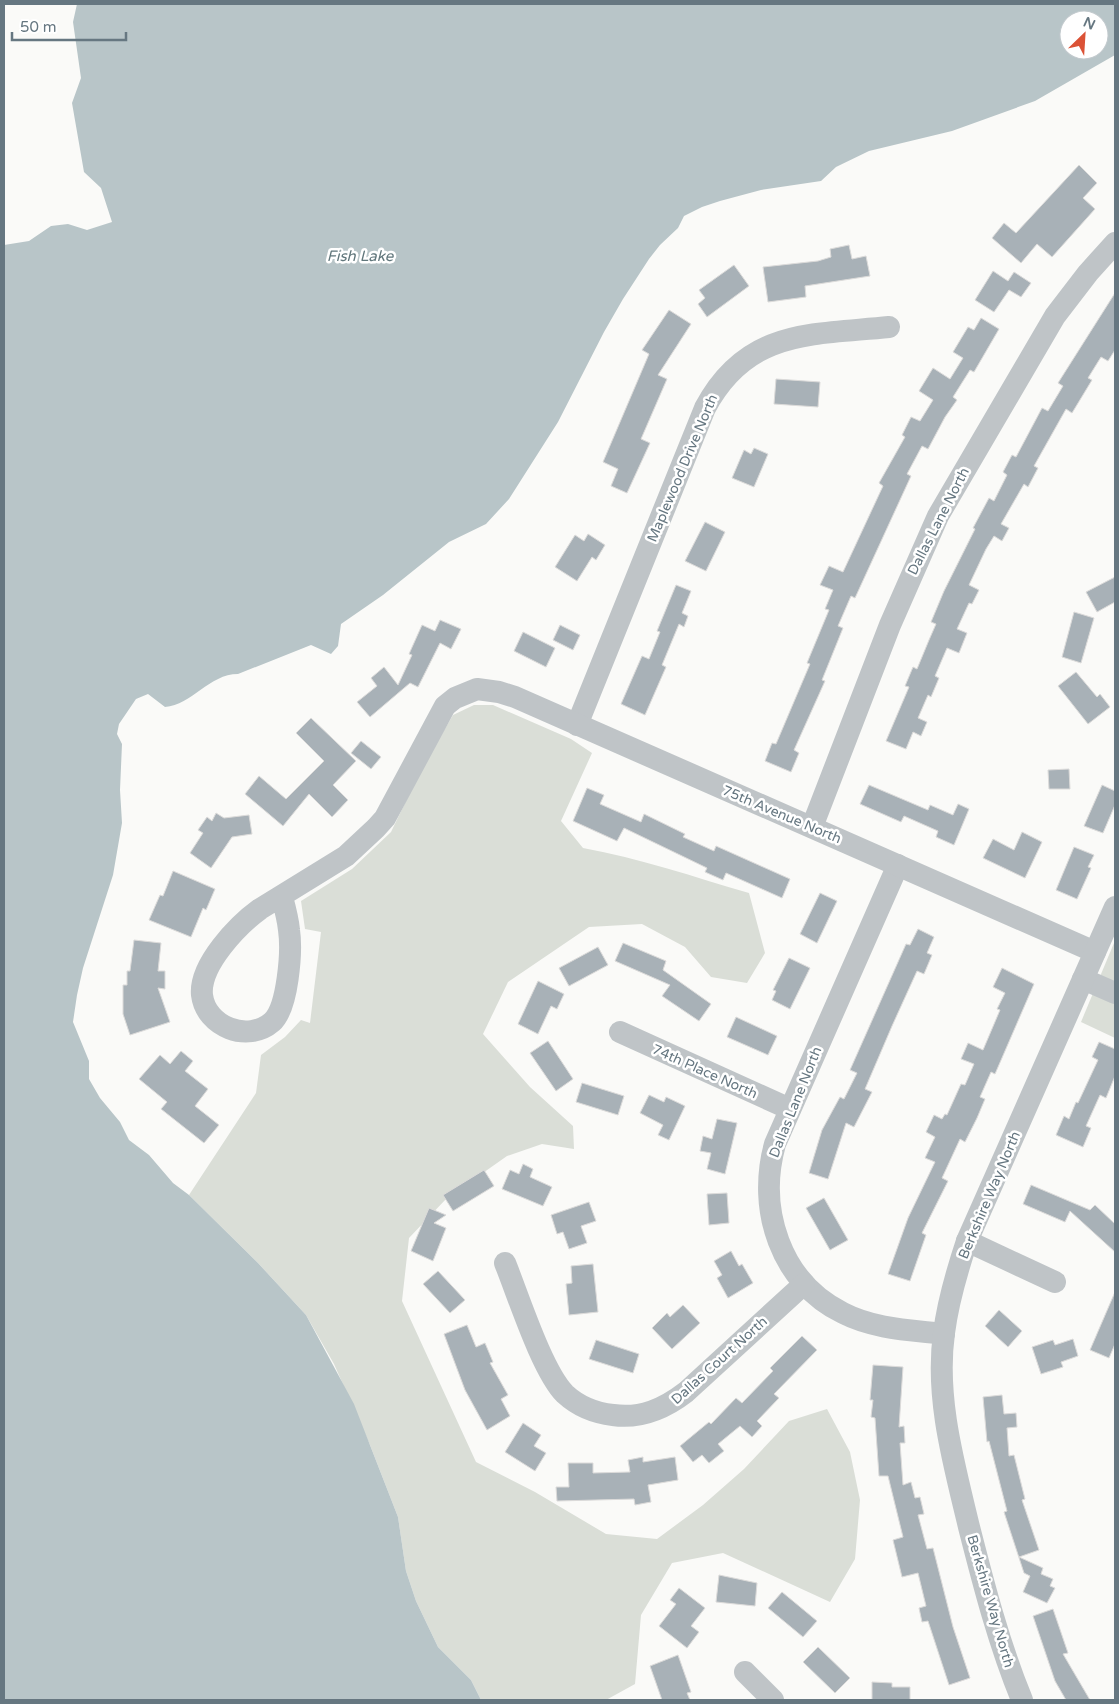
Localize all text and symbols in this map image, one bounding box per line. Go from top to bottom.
scale bar [12,10,126,42]
north arrow [1059,10,1109,60]
text: N [1081,14,1098,34]
text: 50 m [20,18,57,36]
water label: Fish Lake [327,247,395,265]
street label: Maplewood Drive North [644,392,721,545]
street label: Dallas Lane North [904,465,973,578]
street label: 75th Avenue North [720,782,844,847]
street label: 74th Place North [649,1041,760,1102]
street label: Dallas Lane North [765,1044,825,1160]
street label: Berkshire Way North [955,1129,1024,1262]
street label: Dallas Court North [668,1313,771,1408]
street label: Berkshire Way North [963,1533,1018,1669]

